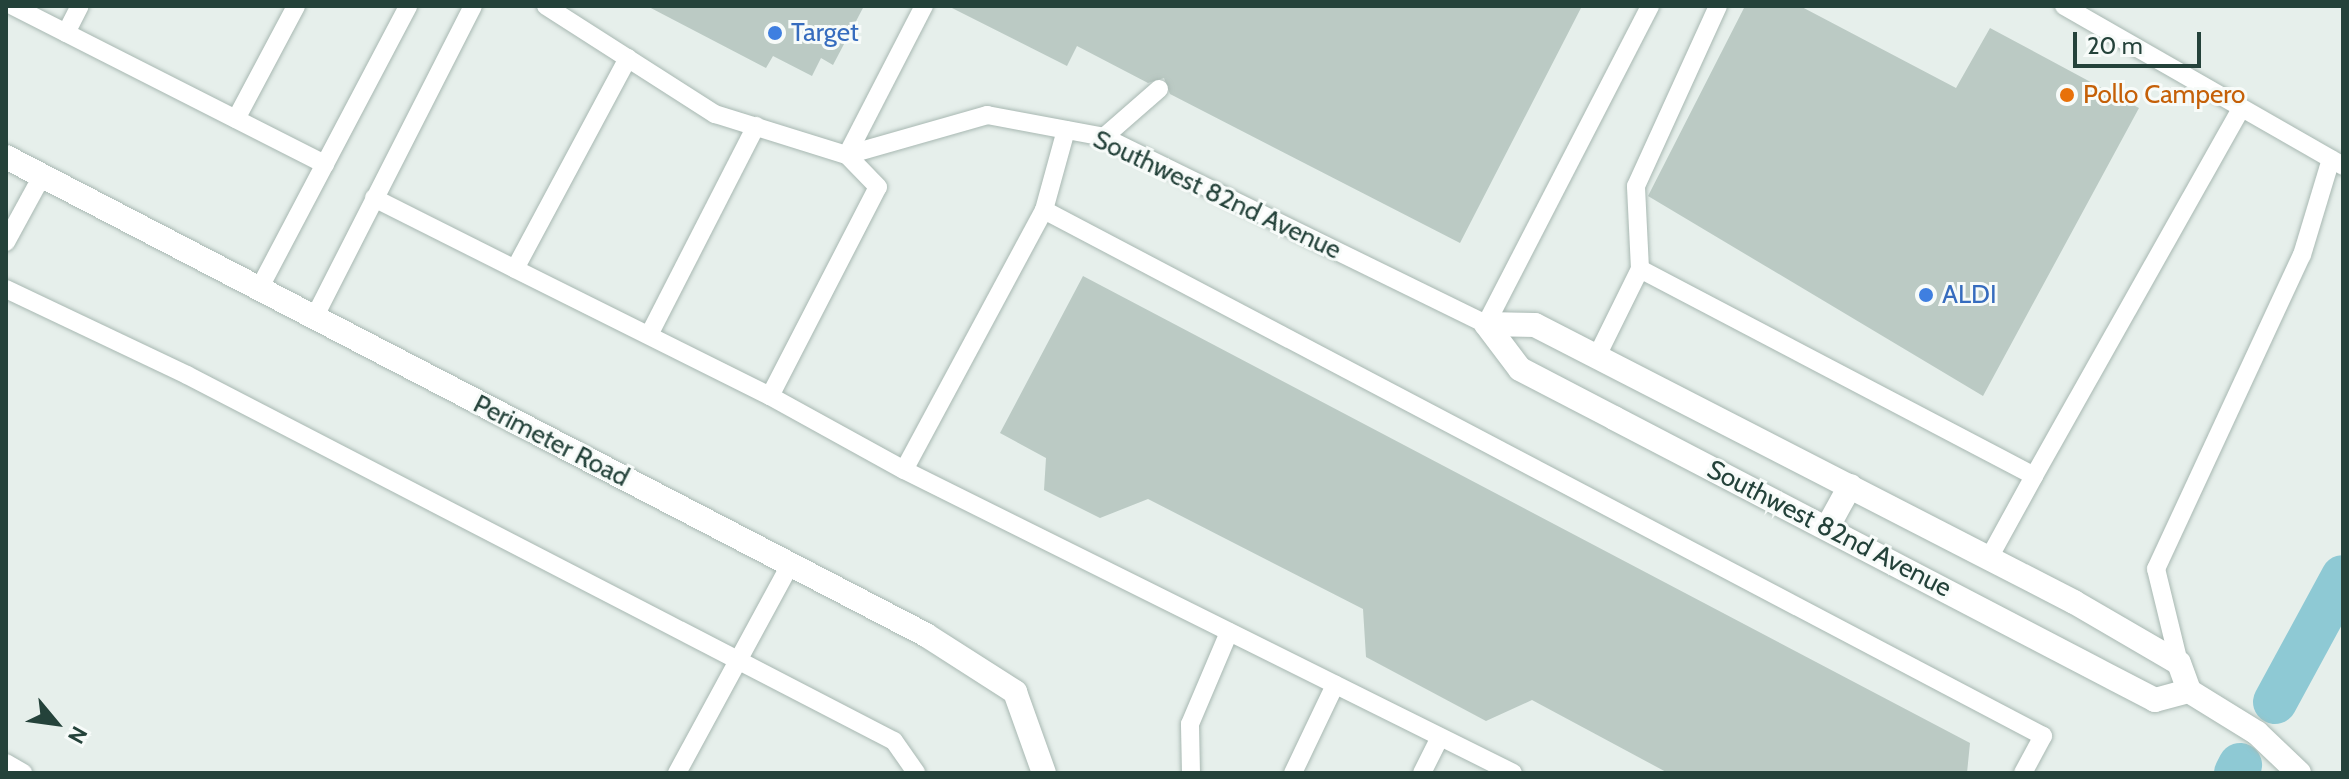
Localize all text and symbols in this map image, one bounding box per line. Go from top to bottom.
scale bar [2077,16,2205,66]
place label: Target [791,17,859,49]
marker: Target [766,24,784,42]
text: 20 m [2087,31,2143,60]
place label: Pollo Campero [2083,79,2245,111]
marker: Pollo Campero [2058,86,2076,104]
street label: Southwest 82nd Avenue [1088,124,1346,266]
place label: ALDI [1942,279,1997,311]
marker: ALDI [1917,286,1935,304]
street label: Perimeter Road [468,388,634,494]
street label: Southwest 82nd Avenue [1702,454,1956,604]
north arrow [16,683,96,763]
text: N [62,722,93,748]

